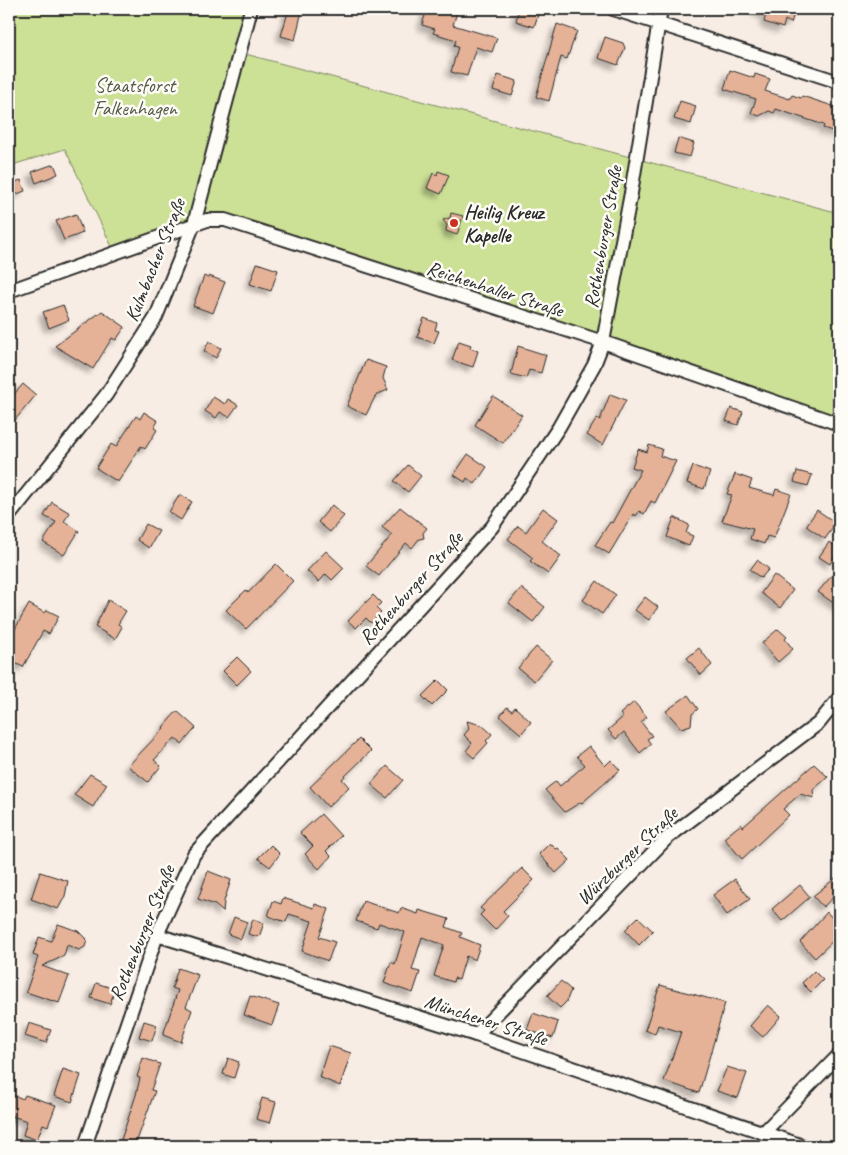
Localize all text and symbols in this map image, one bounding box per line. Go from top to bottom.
park label: Staatsforst Falkenhagen [93,73,178,121]
street label: Rothenburger Straße [578,163,628,310]
street label: Kulmbacher Straße [119,193,192,325]
place label: Heilig Kreuz Kapelle [464,200,546,248]
marker: Heilig Kreuz Kapelle [448,217,460,229]
street label: Reichenhaller Straße [424,255,568,323]
street label: Rothenburger Straße [354,525,469,650]
street label: Würzburger Straße [571,801,684,910]
street label: Rothenburger Straße [103,860,181,1004]
street label: Münchener Straße [422,988,552,1052]

